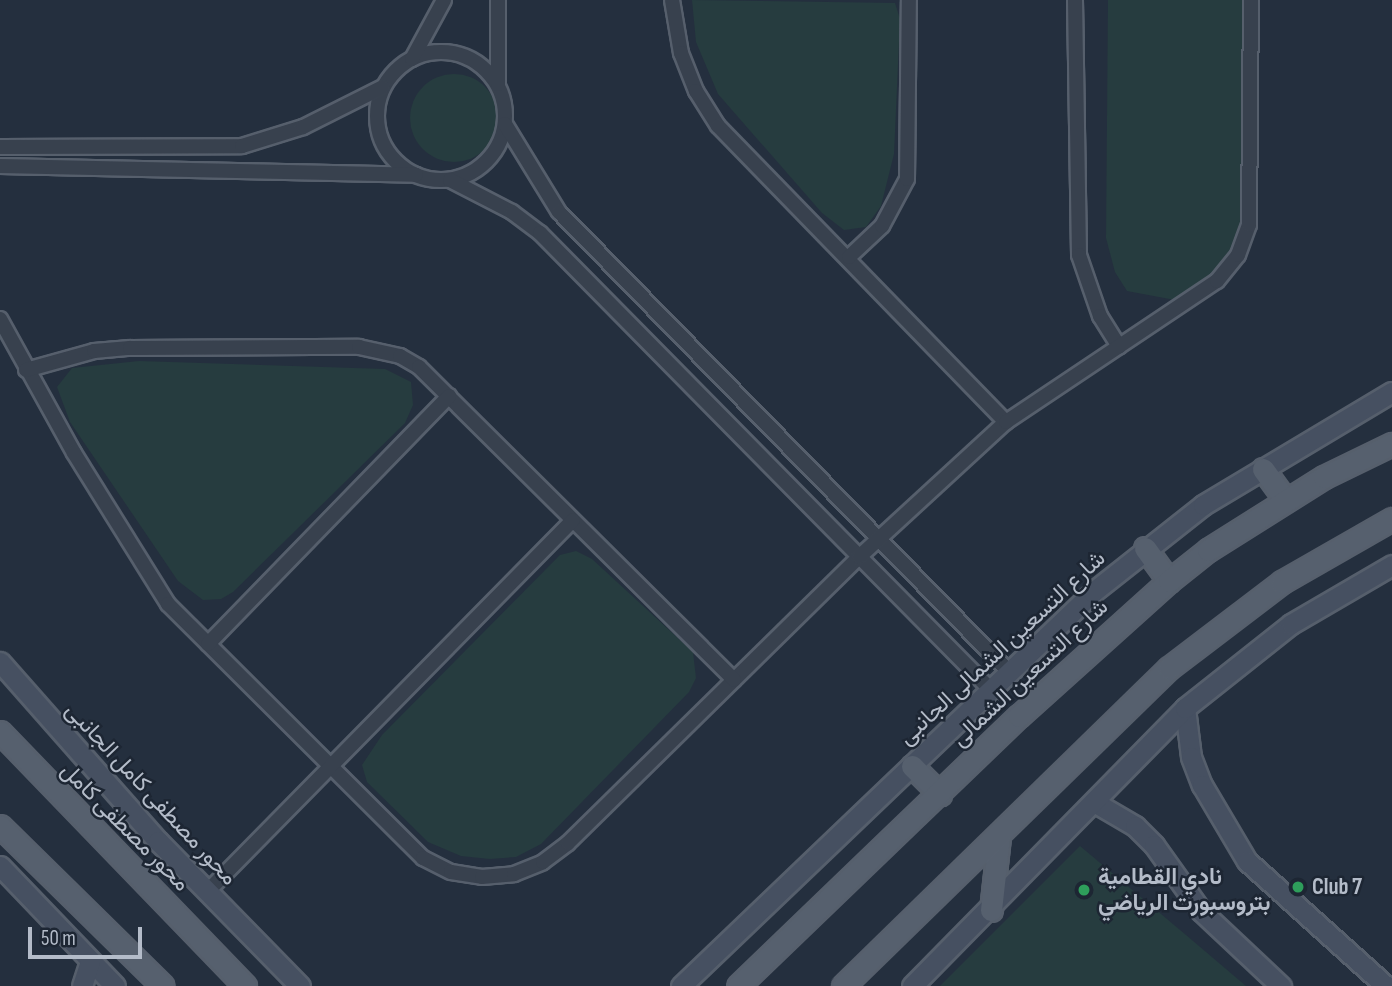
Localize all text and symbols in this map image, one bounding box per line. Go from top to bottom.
street label: شارع التسعين الشمالى الجانبى [893,545,1111,751]
street label: شارع التسعين الشمالى [946,593,1114,753]
street label: محور مصطفى كامل الجانبى [59,697,243,891]
street label: محور مصطفى كامل [55,757,195,897]
place label: نادي القطامية بتروسبورت الرياضي [1098,863,1270,917]
place label: Club 7 [1312,873,1362,901]
marker: Club 7 [1290,879,1306,895]
marker: نادي القطامية بتروسبورت الرياضي [1076,882,1092,898]
scale bar [32,912,145,956]
text: 50 m [41,926,76,951]

